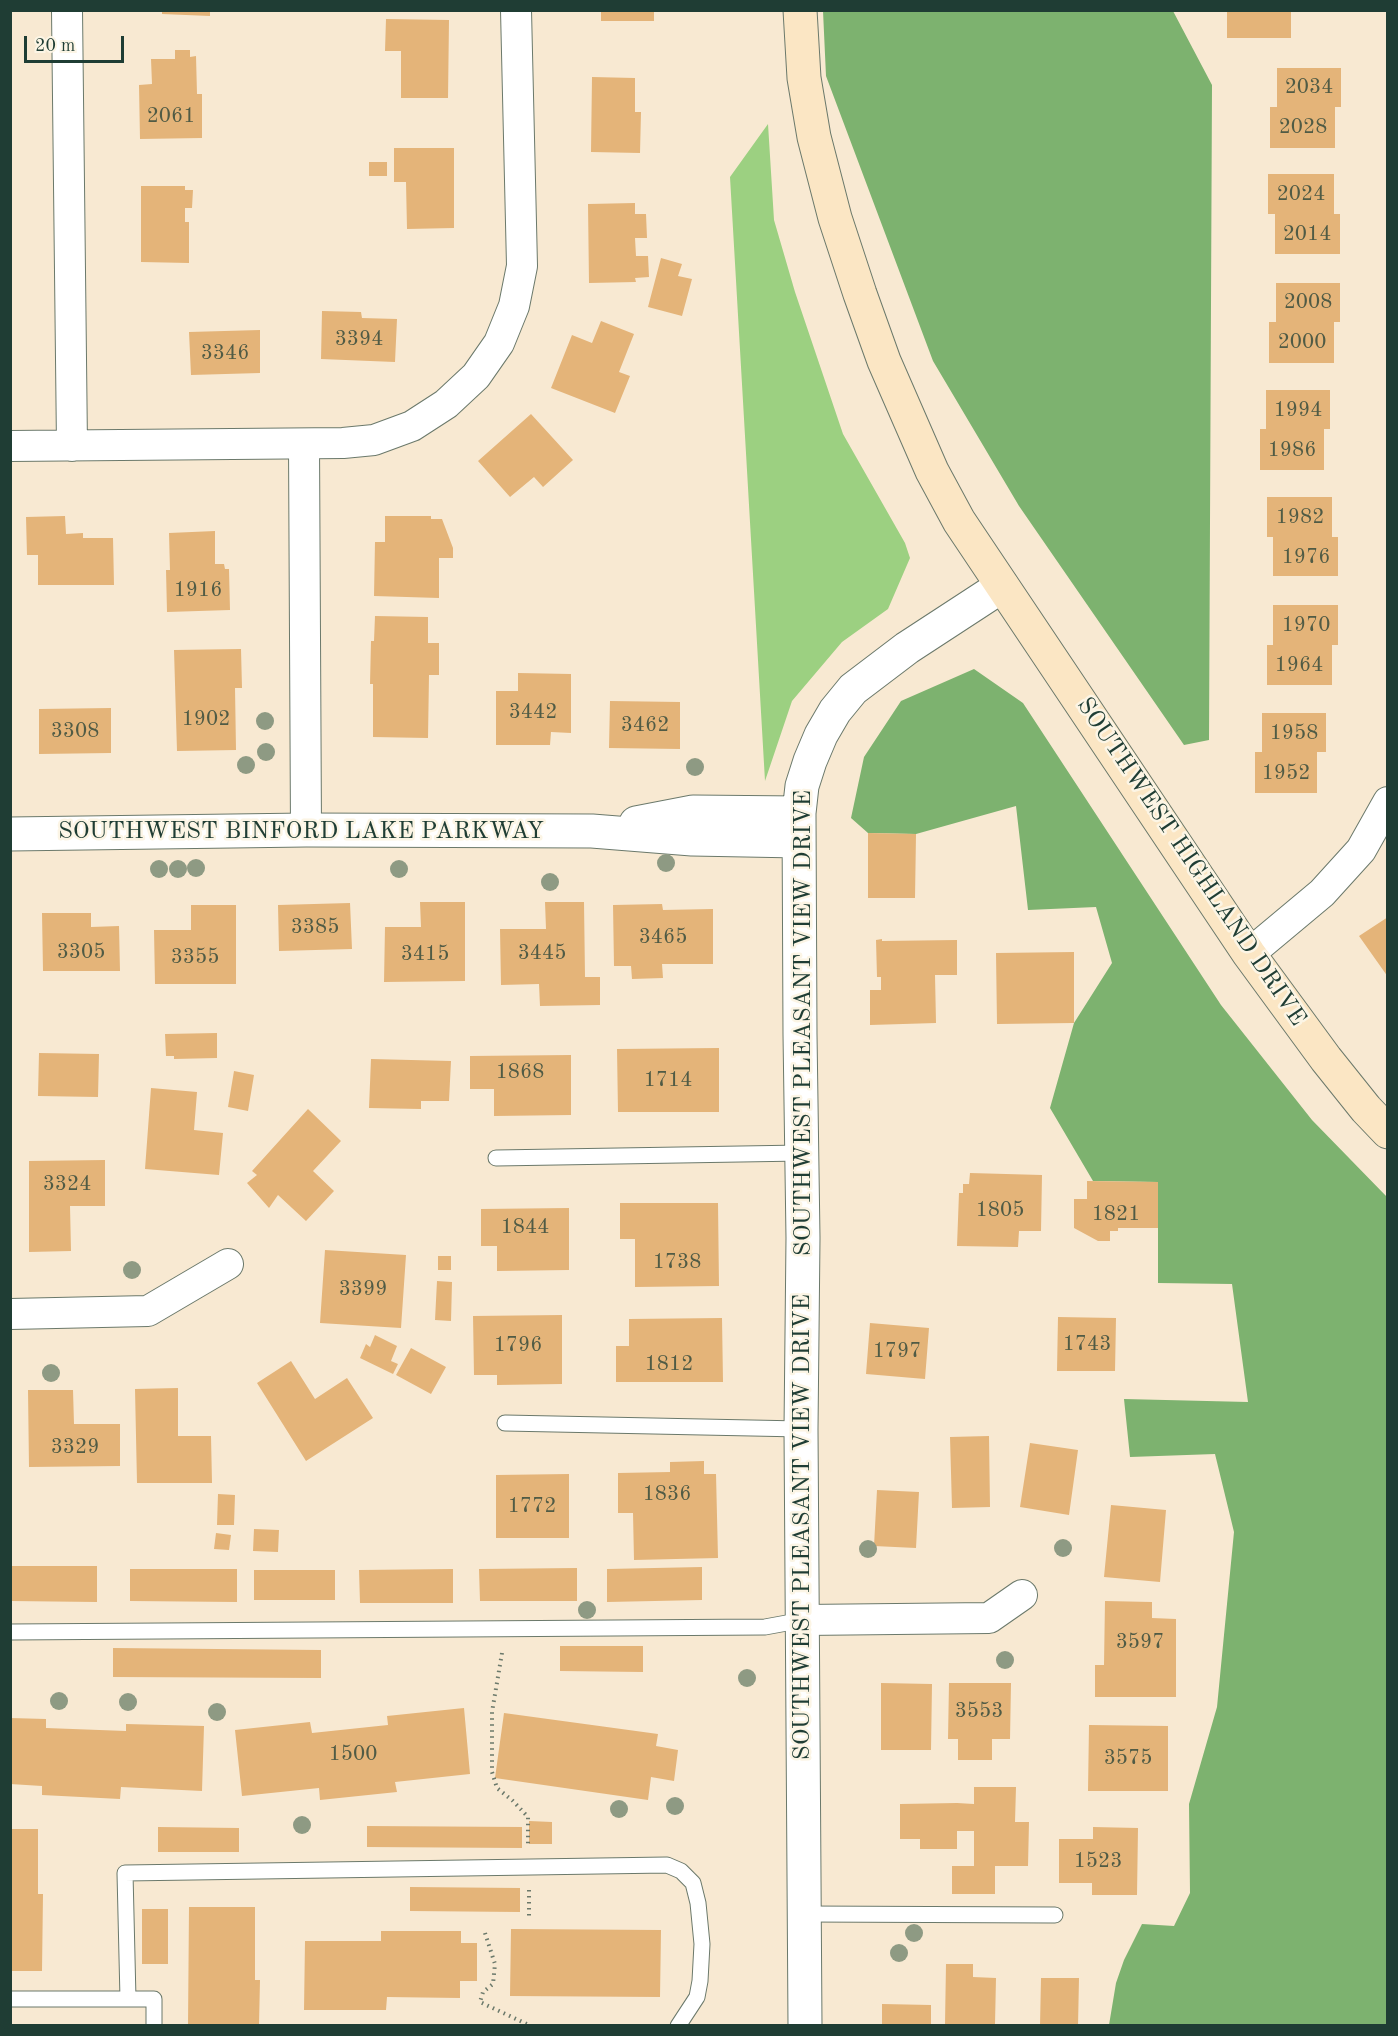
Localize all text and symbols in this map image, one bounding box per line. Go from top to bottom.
scale bar [27,24,128,62]
text: 20 m [35,37,75,55]
house number: 2034 [1285,74,1333,100]
house number: 2061 [147,103,195,129]
house number: 2028 [1279,114,1327,140]
house number: 2024 [1277,181,1325,207]
house number: 2014 [1283,221,1331,247]
house number: 2008 [1284,289,1332,315]
house number: 3394 [335,326,383,352]
house number: 2000 [1278,329,1326,355]
house number: 3346 [201,340,249,366]
house number: 1994 [1274,397,1322,423]
house number: 1986 [1268,437,1316,463]
house number: 1982 [1276,504,1324,530]
house number: 1976 [1282,544,1330,570]
house number: 1916 [174,577,222,603]
house number: 1970 [1282,612,1330,638]
house number: 1964 [1275,652,1323,678]
street label: SOUTHWEST HIGHLAND DRIVE [1070,692,1312,1032]
house number: 3442 [509,699,557,725]
house number: 1902 [182,706,230,732]
house number: 3462 [621,712,669,738]
house number: 3308 [51,718,99,744]
house number: 1958 [1270,720,1318,746]
house number: 1952 [1262,760,1310,786]
street label: SOUTHWEST PLEASANT VIEW DRIVE [790,790,818,1256]
street label: SOUTHWEST BINFORD LAKE PARKWAY [58,818,544,846]
house number: 3385 [291,914,339,940]
house number: 3465 [639,924,687,950]
house number: 3305 [57,939,105,965]
house number: 3445 [518,940,566,966]
house number: 3415 [401,941,449,967]
house number: 3355 [171,944,219,970]
house number: 1868 [496,1059,544,1085]
house number: 1714 [644,1067,692,1093]
house number: 3324 [43,1171,91,1197]
house number: 1805 [976,1197,1024,1223]
house number: 1821 [1092,1201,1140,1227]
house number: 1844 [501,1214,549,1240]
house number: 1738 [653,1249,701,1275]
house number: 3399 [339,1276,387,1302]
street label: SOUTHWEST PLEASANT VIEW DRIVE [789,1294,817,1760]
house number: 1743 [1063,1331,1111,1357]
house number: 1796 [494,1332,542,1358]
house number: 1797 [873,1338,921,1364]
house number: 1812 [645,1351,693,1377]
house number: 3329 [51,1434,99,1460]
house number: 1836 [643,1481,691,1507]
house number: 1772 [508,1493,556,1519]
house number: 3597 [1116,1629,1164,1655]
house number: 3553 [955,1698,1003,1724]
house number: 1500 [329,1741,377,1767]
house number: 3575 [1104,1745,1152,1771]
house number: 1523 [1074,1848,1122,1874]

